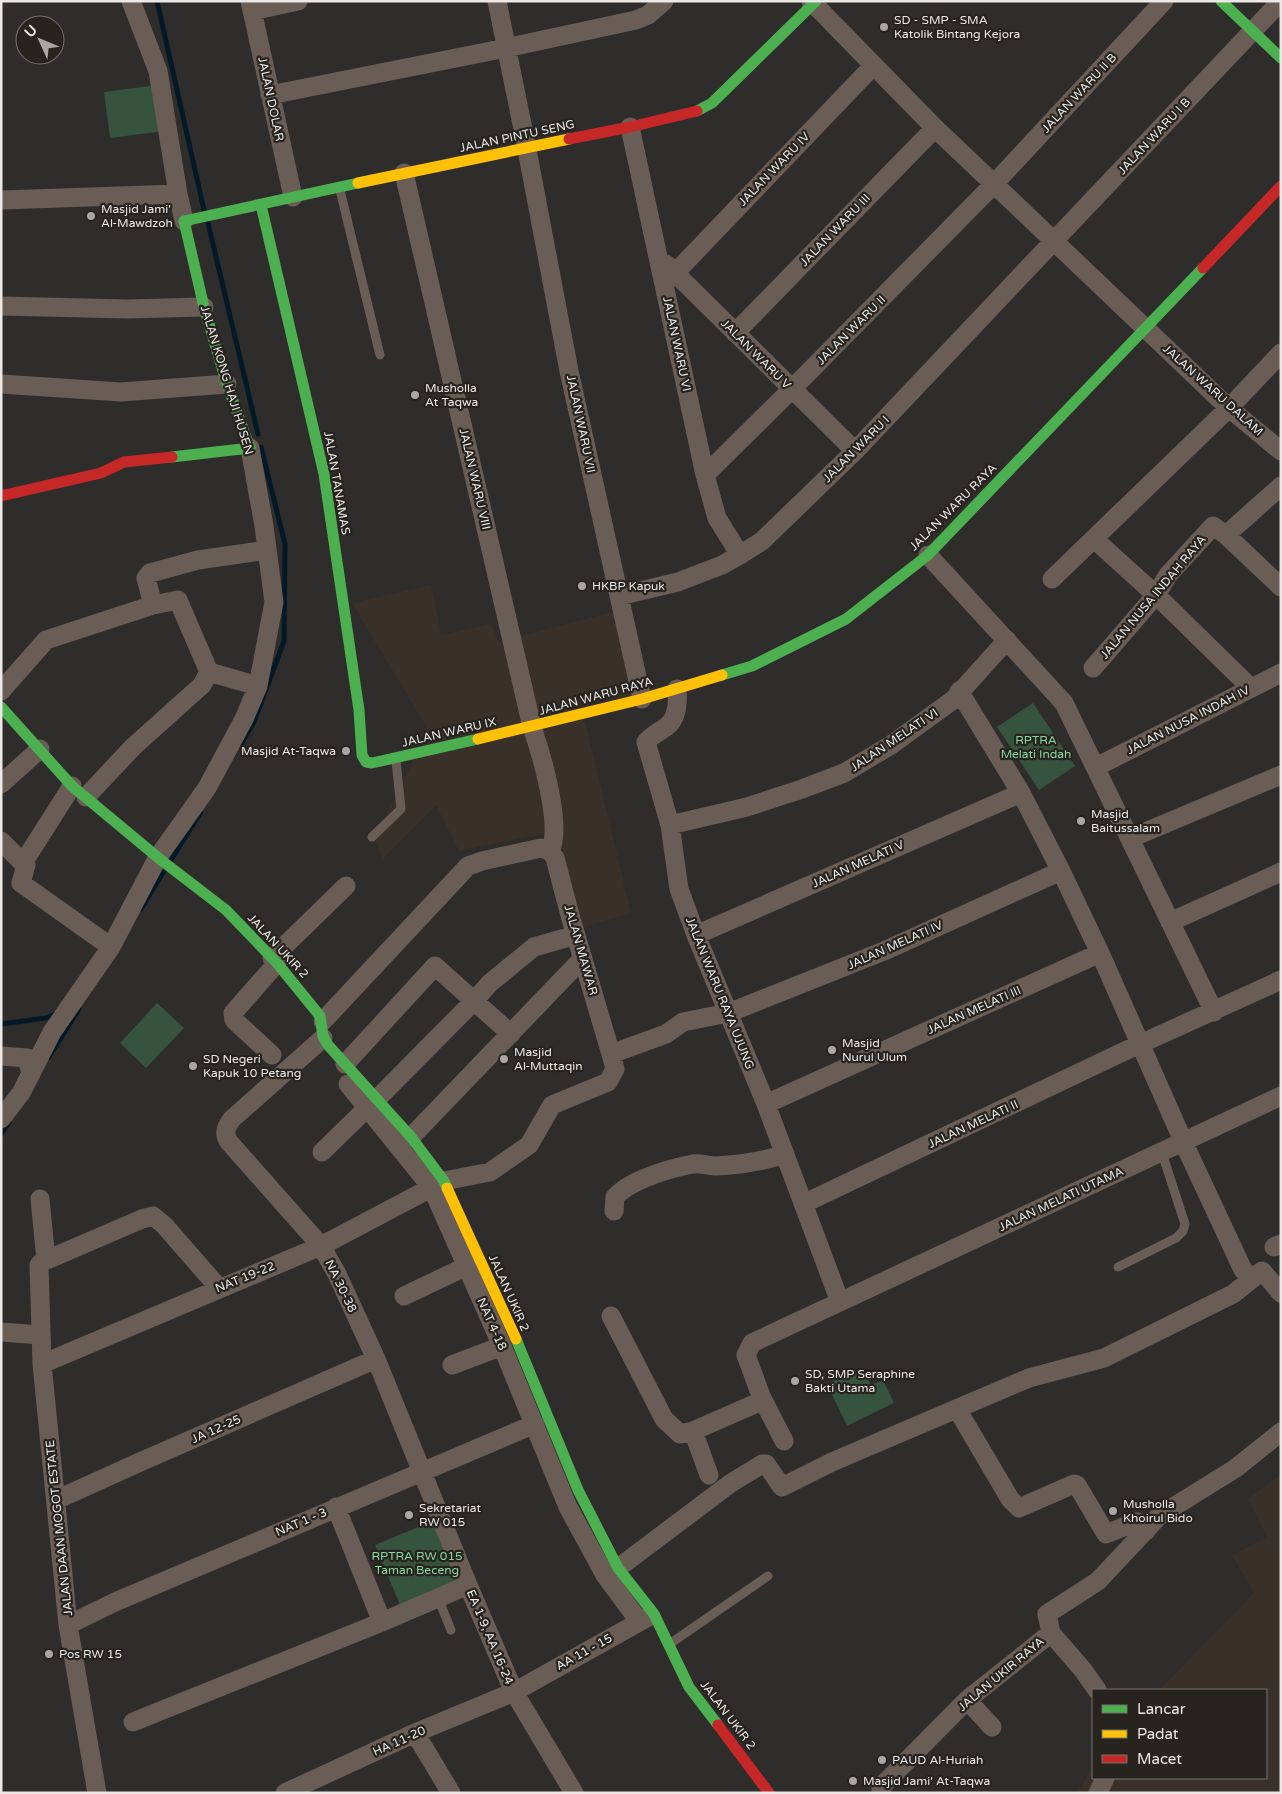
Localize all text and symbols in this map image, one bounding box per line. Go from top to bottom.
place label: SD - SMP - SMA Katolik Bintang Kejora [894,13,1020,41]
north arrow [15,15,65,65]
marker: SD - SMP - SMA Katolik Bintang Kejora [878,21,890,33]
text: U [21,22,41,41]
street label: JALAN WARU II B [1039,51,1119,135]
street label: JALAN DOLAR [255,56,287,142]
street label: JALAN WARU I B [1115,95,1193,177]
street label: JALAN PINTU SENG [458,117,576,155]
street label: JALAN WARU IV [735,129,813,209]
street label: JALAN WARU III [797,191,873,269]
place label: Masjid Jami' Al-Mawdzoh [101,202,173,230]
marker: Masjid Jami' Al-Mawdzoh [85,210,97,222]
street label: JALAN WARU II [814,293,888,367]
street label: JALAN WARU VI [660,295,694,393]
street label: JALAN KONG HAJI HUSEN [198,304,256,456]
street label: JALAN WARU V [718,316,794,392]
street label: JALAN WARU DALAM [1160,341,1266,439]
street label: JALAN WARU VII [564,374,598,474]
place label: Musholla At Taqwa [425,381,478,409]
marker: Musholla At Taqwa [409,389,421,401]
street label: JALAN WARU I [820,413,892,485]
street label: JALAN WARU VIII [457,427,493,531]
street label: JALAN TANAMAS [321,430,353,536]
street label: JALAN WARU RAYA [907,460,1000,553]
street label: JALAN NUSA INDAH RAYA [1097,532,1209,662]
place label: HKBP Kapuk [592,579,665,593]
marker: HKBP Kapuk [576,580,588,592]
street label: JALAN WARU RAYA [537,674,655,718]
street label: JALAN NUSA INDAH IV [1124,683,1252,757]
street label: JALAN MELATI VI [848,705,940,775]
street label: JALAN WARU IX [401,714,497,750]
park label: RPTRA Melati Indah [1001,733,1071,761]
place label: Masjid At-Taqwa [241,744,336,758]
marker: Masjid At-Taqwa [340,745,352,757]
place label: Masjid Baitussalam [1091,807,1160,835]
marker: Masjid Baitussalam [1075,815,1087,827]
street label: JALAN MELATI V [810,837,907,891]
street label: JALAN MAWAR [561,903,601,997]
street label: JALAN UKIR 2 [245,911,311,981]
street label: JALAN WARU RAYA UJUNG [683,915,757,1071]
street label: JALAN MELATI IV [845,917,945,972]
street label: JALAN MELATI III [925,983,1023,1037]
place label: Masjid Nurul Ulum [842,1036,907,1064]
marker: Masjid Nurul Ulum [826,1044,838,1056]
place label: Masjid Al-Muttaqin [514,1045,583,1073]
place label: SD Negeri Kapuk 10 Petang [203,1052,301,1080]
marker: Masjid Al-Muttaqin [498,1053,510,1065]
marker: SD Negeri Kapuk 10 Petang [187,1060,199,1072]
street label: JALAN MELATI II [926,1097,1020,1151]
street label: JALAN MELATI UTAMA [996,1164,1126,1234]
street label: JALAN UKIR 2 [486,1252,532,1334]
street label: NA 30-38 [322,1257,360,1315]
street label: NAT 19-22 [213,1259,277,1295]
street label: NAT 4-18 [474,1296,510,1352]
place label: SD, SMP Seraphine Bakti Utama [805,1367,915,1395]
marker: SD, SMP Seraphine Bakti Utama [789,1375,801,1387]
street label: JA 12-25 [189,1412,243,1446]
street label: JALAN DAAN MOGOT ESTATE [43,1439,75,1617]
place label: Musholla Khoirul Bido [1123,1497,1193,1525]
place label: Sekretariat RW 015 [419,1501,481,1529]
street label: NAT 1 - 3 [273,1505,329,1539]
marker: Musholla Khoirul Bido [1107,1505,1119,1517]
marker: Sekretariat RW 015 [403,1509,415,1521]
park label: RPTRA RW 015 Taman Beceng [372,1549,462,1577]
street label: EA 1-9, AA 16-24 [464,1587,517,1687]
street label: AA 11 - 15 [553,1631,615,1673]
street label: JALAN UKIR RAYA [955,1634,1047,1714]
place label: Pos RW 15 [59,1647,122,1661]
marker: Pos RW 15 [43,1648,55,1660]
street label: JALAN UKIR 2 [698,1678,758,1752]
legend [1092,1689,1267,1779]
text: Lancar [1137,1700,1186,1718]
street label: HA 11-20 [370,1723,428,1759]
text: Padat [1137,1725,1179,1743]
text: Macet [1137,1750,1182,1768]
place label: PAUD Al-Huriah [892,1753,983,1767]
marker: PAUD Al-Huriah [876,1754,888,1766]
place label: Masjid Jami' At-Taqwa [863,1774,990,1788]
marker: Masjid Jami' At-Taqwa [847,1775,859,1787]

